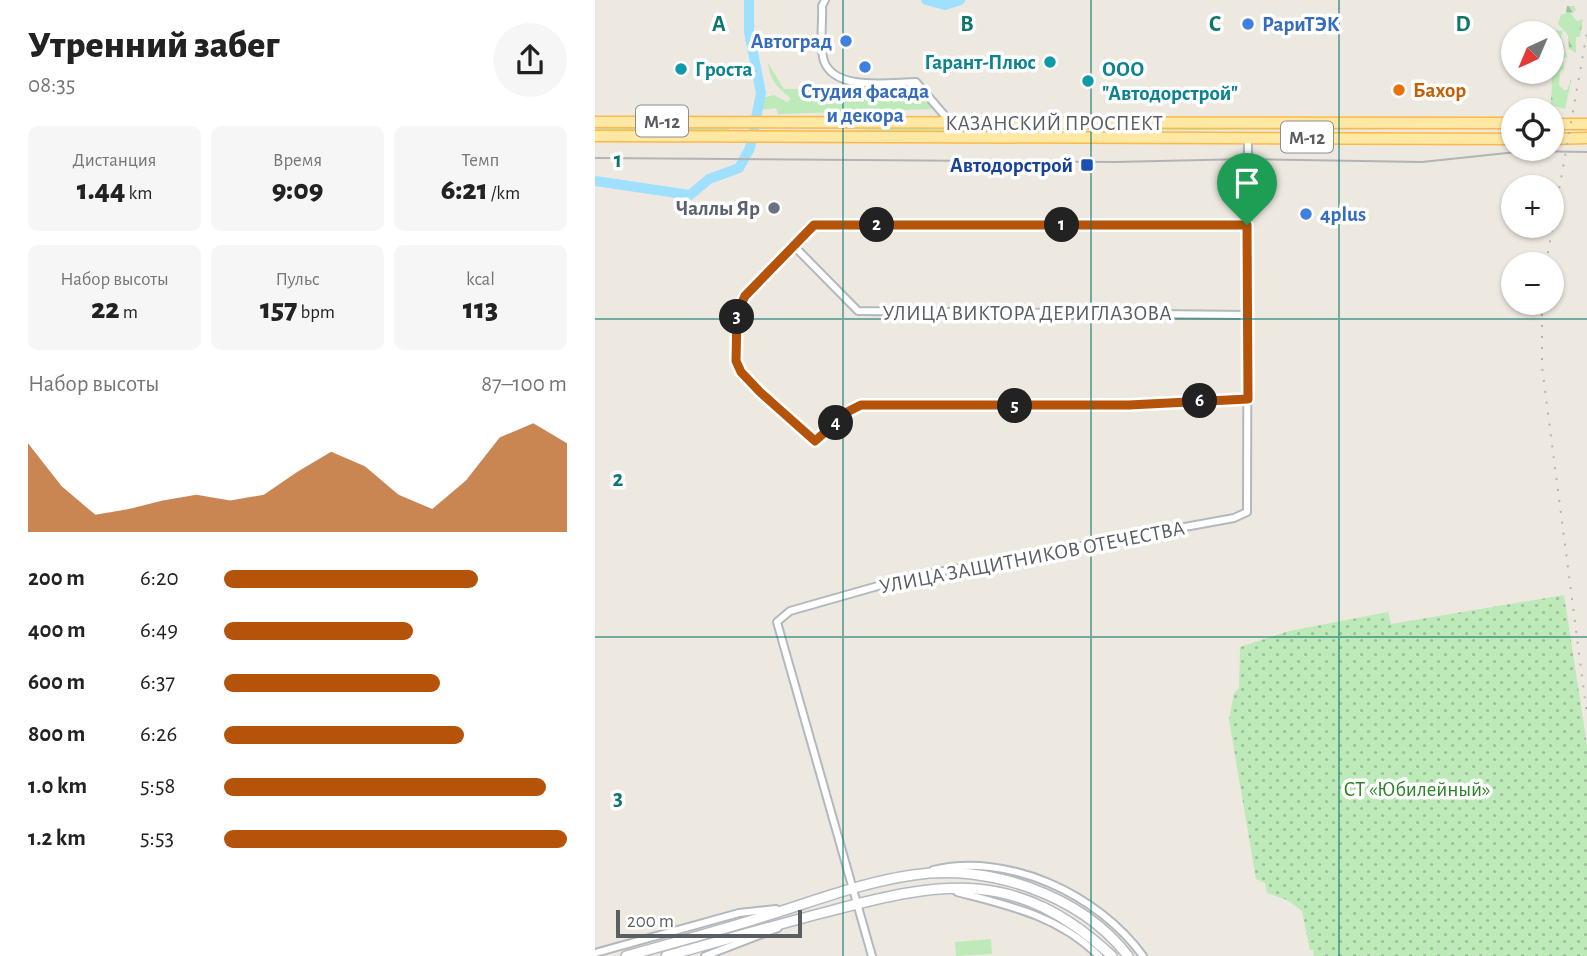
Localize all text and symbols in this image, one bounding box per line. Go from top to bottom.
text: A [712,13,726,36]
text: B [960,13,974,36]
text: C [1209,13,1221,36]
text: D [1455,13,1471,36]
place label: РариТЭК [1262,14,1340,35]
marker: РариТЭК [1240,16,1256,32]
north arrow [1501,21,1565,84]
map controls [1501,21,1564,315]
button: share [493,23,567,97]
text: Утренний забег [28,27,280,65]
place label: Автоград [751,31,832,52]
marker: Автоград [838,33,854,49]
place label: Гарант-Плюс [924,52,1036,73]
marker: Гарант-Плюс [1042,54,1058,70]
place label: Гроста [695,59,753,80]
marker: Студия фасада и декора [857,59,873,75]
place label: ООО "Автодорстрой" [1102,59,1238,104]
marker: Гроста [673,61,689,77]
marker: ООО "Автодорстрой" [1080,73,1096,89]
text: 08:35 [28,74,75,97]
place label: Бахор [1413,80,1466,101]
place label: Студия фасада и декора [801,81,929,126]
marker: Бахор [1391,82,1407,98]
button: locate [1501,98,1564,161]
road number: М-12 [636,105,688,136]
street label: КАЗАНСКИЙ ПРОСПЕКТ [945,112,1163,134]
road number: М-12 [1281,122,1333,153]
text: 1 [614,149,622,172]
text: Дистанция [73,151,157,170]
text: Время [273,151,322,170]
text: Темп [462,151,499,170]
pin [1217,153,1277,225]
place label: Автодорстрой [950,155,1073,176]
marker: Автодорстрой [1079,157,1095,173]
icon: arrive [1228,164,1266,202]
text: 1.44 [77,175,125,205]
text: 9:09 [272,175,323,205]
text: 6:21 [441,175,488,205]
button: + [1501,175,1564,238]
text: km [125,184,152,203]
text: /km [488,184,520,203]
place label: Чаллы Яр [676,198,760,219]
marker: Чаллы Яр [766,200,782,216]
place label: 4plus [1320,204,1366,225]
marker: 4plus [1298,206,1314,222]
pin: 2 [859,208,895,243]
pin: 1 [1044,208,1079,243]
text: 2 [872,215,881,234]
text: 1 [1058,215,1065,234]
button: − [1501,252,1564,315]
text: Набор высоты [60,270,169,289]
text: Пульс [275,270,320,289]
text: kcal [466,270,495,289]
text: 22 [91,294,120,324]
text: 157 [260,294,297,324]
text: 113 [463,294,498,324]
pin: 3 [719,300,755,334]
text: m [120,303,138,322]
text: bpm [297,303,335,322]
street label: УЛИЦА ВИКТОРА ДЕРИГЛАЗОВА [882,303,1172,324]
text: 3 [732,307,741,326]
text: Набор высоты [28,373,160,396]
text: 87–100 m [481,373,567,396]
pin: 6 [1183,384,1217,418]
pin: 5 [997,388,1033,424]
text: 6 [1195,391,1204,410]
text: 5 [1010,396,1019,415]
pin: 4 [819,406,853,440]
text: 4 [831,413,840,432]
text: 2 [613,468,624,491]
street label: УЛИЦА ЗАЩИТНИКОВ ОТЕЧЕСТВА [878,518,1186,597]
text: 200 m [28,567,85,590]
text: 6:20 [140,567,179,590]
text: 400 m [28,619,86,642]
text: 6:49 [140,619,178,642]
text: 600 m [28,671,85,694]
text: 6:37 [140,671,175,694]
text: 800 m [28,723,85,746]
text: 6:26 [140,723,177,746]
text: 1.0 km [28,775,87,798]
text: 5:58 [140,775,175,798]
park label: СТ «Юбилейный» [1344,779,1490,800]
text: 3 [613,787,623,810]
text: 1.2 km [28,827,86,850]
text: 5:53 [140,827,174,850]
scale bar [616,907,801,939]
text: 200 m [627,912,674,931]

